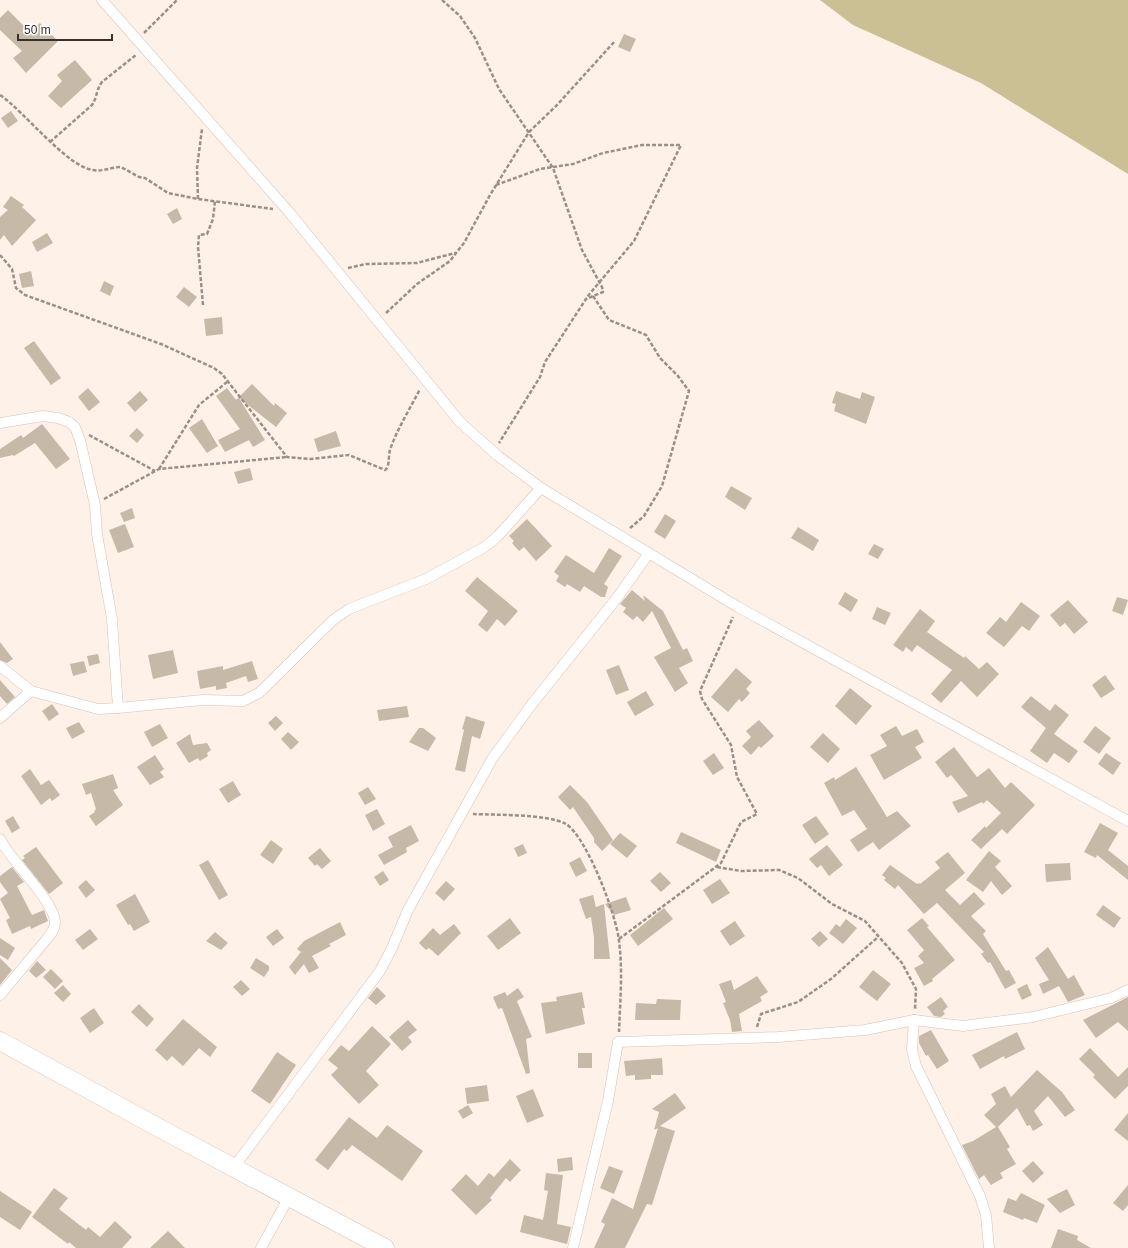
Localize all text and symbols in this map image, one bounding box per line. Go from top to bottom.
scale bar [18,16,112,42]
text: 50 m [24,23,51,37]

